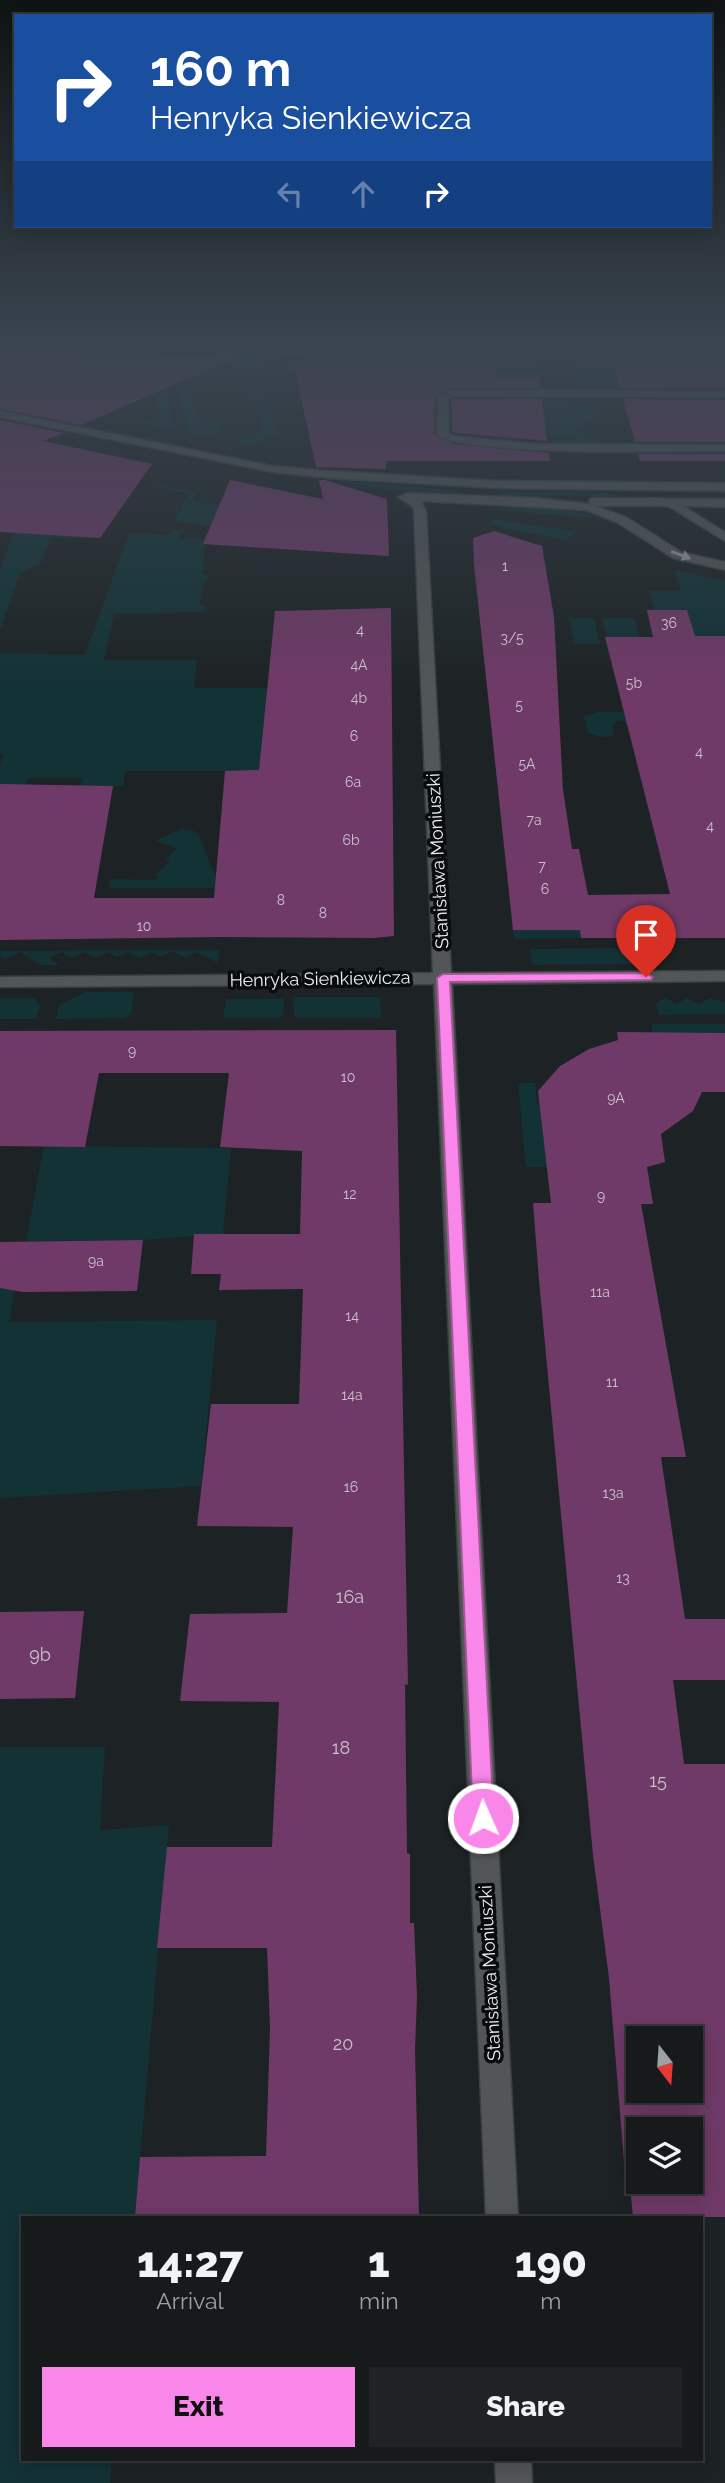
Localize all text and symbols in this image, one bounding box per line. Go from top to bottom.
text: 160 m [150,40,291,97]
icon: right [35,42,126,133]
text: Henryka Sienkiewicza [150,99,472,136]
icon: left [271,175,309,213]
icon: ahead [344,175,382,213]
icon: right [417,175,455,213]
one-way arrow [671,550,692,561]
house number: 1 [502,558,508,574]
house number: 36 [661,615,677,631]
house number: 4 [356,622,364,638]
house number: 3/5 [500,630,524,646]
house number: 4A [350,657,368,673]
house number: 5b [626,675,642,691]
house number: 4b [351,690,367,706]
house number: 5 [515,697,523,713]
house number: 6 [350,728,358,744]
house number: 4 [695,744,703,760]
house number: 5A [518,756,536,772]
street label: Stanisława Moniuszki [422,773,453,949]
house number: 6a [345,774,361,790]
house number: 7a [526,812,542,828]
house number: 4 [706,818,714,834]
house number: 6b [342,832,360,848]
house number: 7 [538,858,546,874]
house number: 6 [541,881,549,897]
house number: 8 [277,892,285,908]
house number: 8 [319,905,327,921]
pin [616,905,676,977]
icon: arrive [627,916,665,954]
house number: 10 [137,918,151,934]
street label: Henryka Sienkiewicza [229,966,411,991]
house number: 9 [128,1043,136,1059]
house number: 10 [341,1069,355,1085]
house number: 9A [607,1090,625,1106]
house number: 12 [343,1186,357,1202]
house number: 9 [597,1188,605,1204]
house number: 9a [88,1253,104,1269]
house number: 11a [590,1284,610,1300]
house number: 14 [345,1308,359,1324]
house number: 11 [606,1374,618,1390]
house number: 14a [341,1387,363,1403]
house number: 16 [344,1479,358,1495]
house number: 13a [602,1485,624,1501]
house number: 13 [616,1570,630,1586]
house number: 16a [336,1586,364,1607]
house number: 9b [29,1644,51,1665]
house number: 18 [332,1737,350,1758]
house number: 15 [649,1770,667,1791]
position arrow [446,1781,520,1855]
street label: Stanisława Moniuszki [474,1885,505,2061]
north arrow [626,2026,704,2104]
map controls [626,2026,703,2194]
house number: 20 [333,2033,353,2054]
button: layers [626,2117,703,2194]
text: 14:27 [137,2238,243,2287]
text: 1 [368,2238,390,2287]
text: 190 [515,2238,587,2287]
text: Arrival [156,2287,224,2314]
text: min [359,2287,399,2314]
text: m [540,2287,561,2314]
button: Exit [42,2367,355,2447]
button: Share [369,2367,682,2447]

